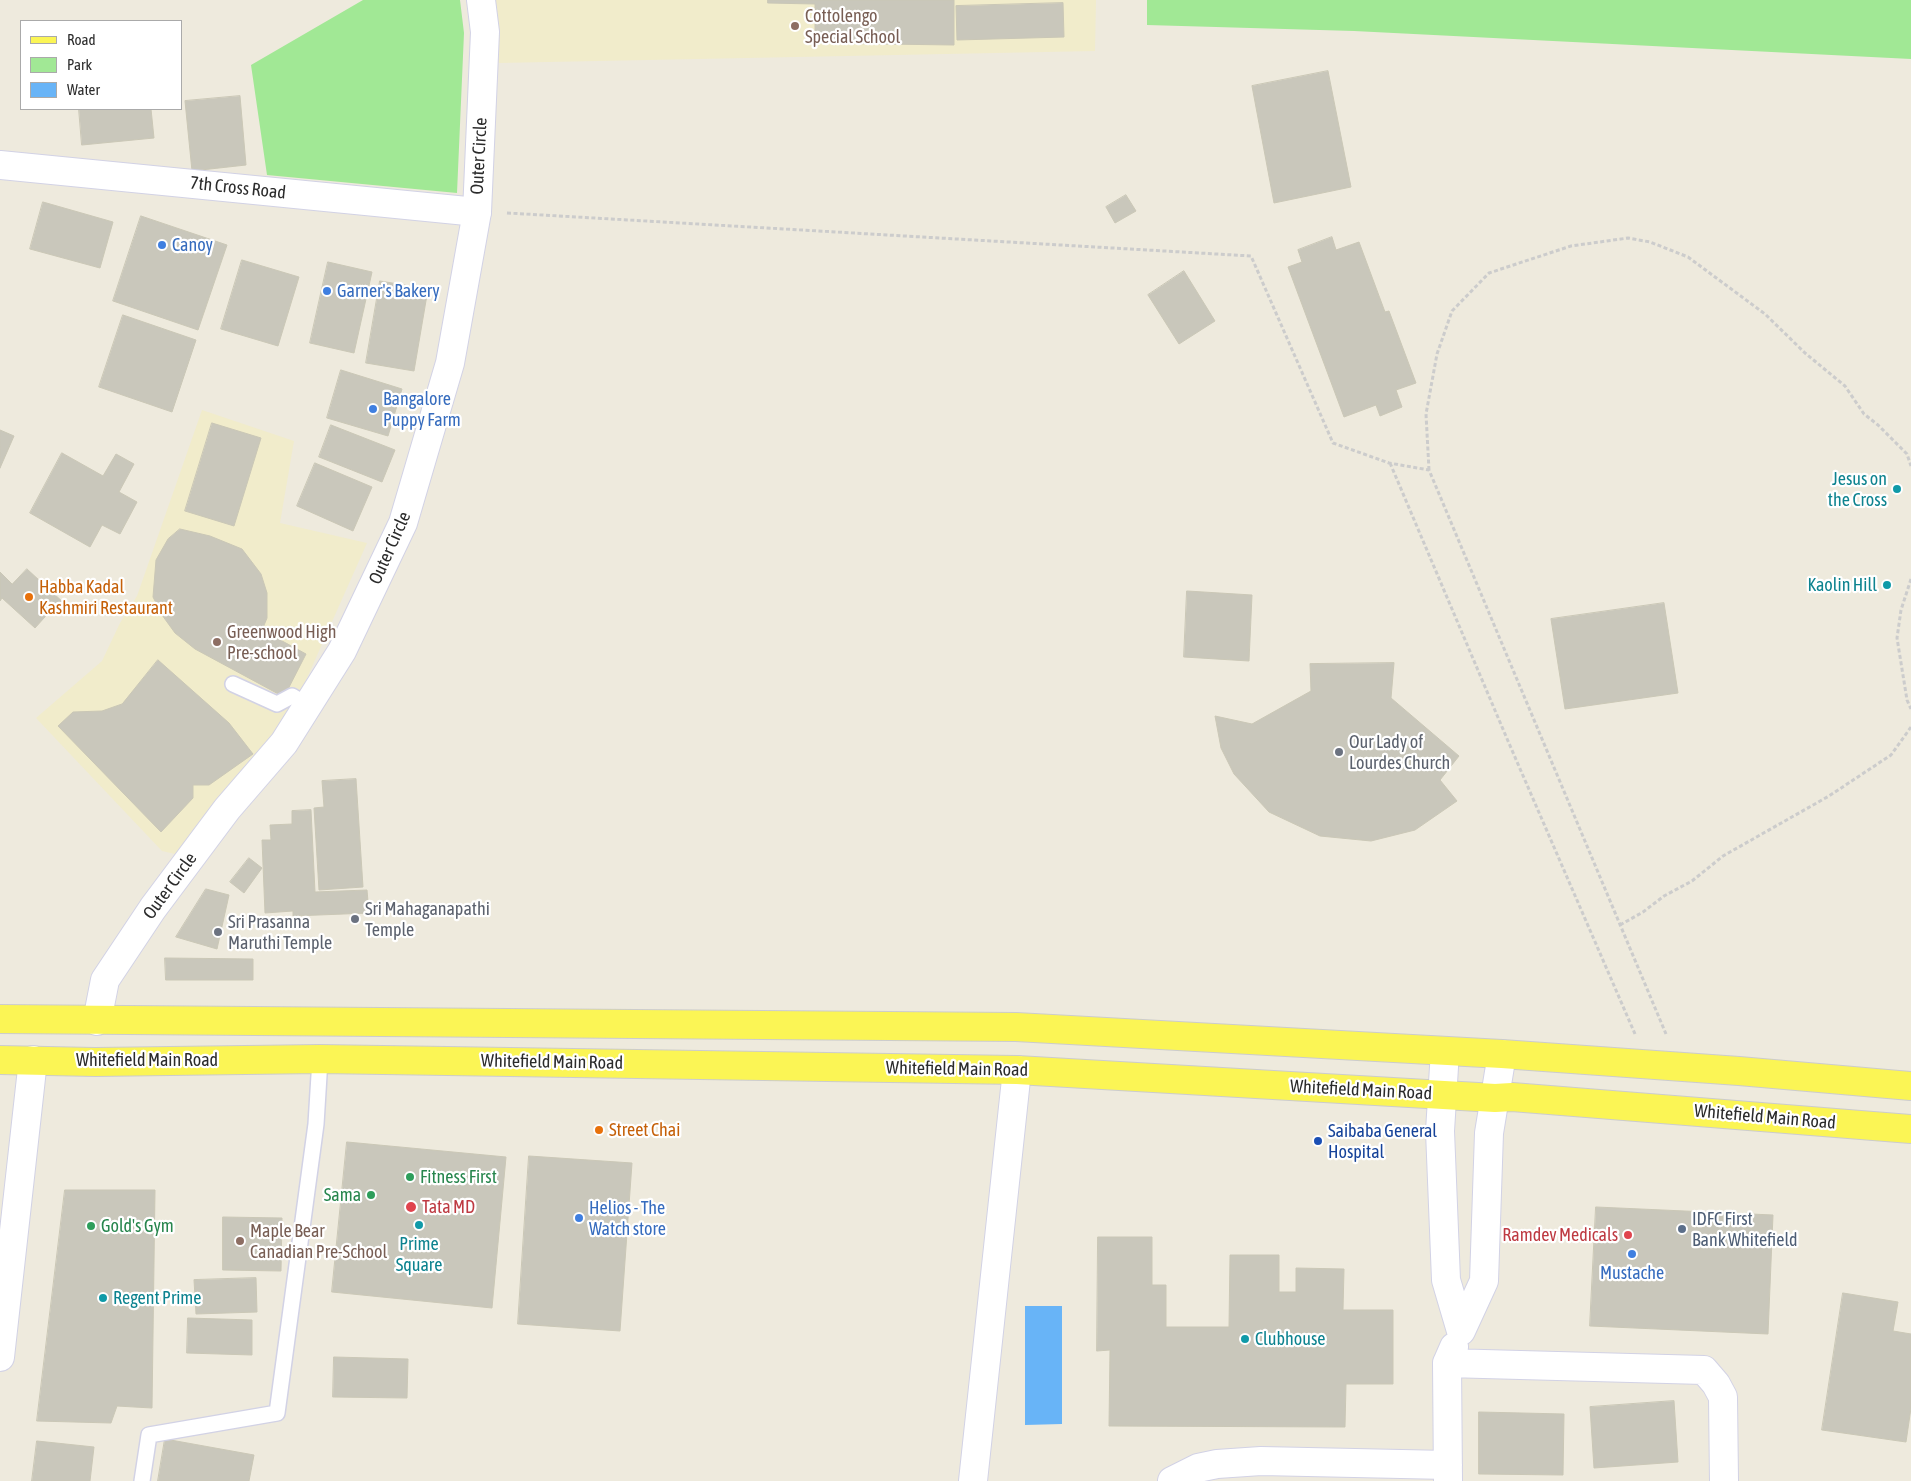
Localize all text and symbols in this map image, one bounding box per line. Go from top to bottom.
place label: Cottolengo Special School [805,5,900,48]
legend [20,20,182,110]
marker: Cottolengo Special School [789,20,801,32]
text: Road [67,31,96,48]
text: Park [67,56,92,73]
text: Water [67,81,100,98]
street label: Outer Circle [466,117,492,195]
street label: 7th Cross Road [189,172,287,204]
place label: Canoy [172,234,213,256]
marker: Canoy [156,239,168,251]
place label: Garner's Bakery [337,280,440,302]
marker: Garner's Bakery [321,285,333,297]
place label: Bangalore Puppy Farm [383,388,461,430]
marker: Bangalore Puppy Farm [367,403,379,415]
place label: Jesus on the Cross [1828,468,1887,510]
marker: Jesus on the Cross [1891,483,1903,495]
street label: Outer Circle [364,508,416,588]
place label: Kaolin Hill [1807,574,1877,596]
place label: Habba Kadal Kashmiri Restaurant [39,576,173,618]
marker: Kaolin Hill [1881,579,1893,591]
marker: Habba Kadal Kashmiri Restaurant [23,591,35,603]
place label: Greenwood High Pre-school [227,621,336,664]
marker: Greenwood High Pre-school [211,636,223,648]
place label: Our Lady of Lourdes Church [1349,731,1450,774]
marker: Our Lady of Lourdes Church [1333,746,1345,758]
street label: Outer Circle [139,848,201,924]
place label: Sri Mahaganapathi Temple [365,898,490,941]
place label: Sri Prasanna Maruthi Temple [228,911,332,954]
marker: Sri Mahaganapathi Temple [349,913,361,925]
marker: Sri Prasanna Maruthi Temple [212,926,224,938]
street label: Whitefield Main Road [76,1049,218,1071]
street label: Whitefield Main Road [481,1050,623,1074]
street label: Whitefield Main Road [886,1057,1028,1081]
street label: Whitefield Main Road [1289,1075,1433,1105]
street label: Whitefield Main Road [1693,1100,1837,1134]
place label: Street Chai [609,1119,680,1141]
place label: Saibaba General Hospital [1328,1120,1437,1162]
marker: Street Chai [593,1124,605,1136]
marker: Saibaba General Hospital [1312,1135,1324,1147]
place label: Fitness First [420,1166,497,1188]
marker: Fitness First [404,1171,416,1183]
place label: Sama [324,1184,361,1206]
marker: Sama [365,1189,377,1201]
place label: Tata MD [422,1196,475,1218]
place label: Helios - The Watch store [589,1197,666,1240]
marker: Tata MD [404,1200,418,1214]
place label: IDFC First Bank Whitefield [1692,1208,1798,1250]
marker: Helios - The Watch store [573,1212,585,1224]
place label: Gold's Gym [101,1215,174,1237]
marker: Prime Square [413,1219,425,1231]
marker: Gold's Gym [85,1220,97,1232]
place label: Maple Bear Canadian Pre-School [250,1220,387,1262]
marker: IDFC First Bank Whitefield [1676,1223,1688,1235]
place label: Ramdev Medicals [1502,1224,1618,1246]
marker: Ramdev Medicals [1622,1229,1634,1241]
place label: Prime Square [396,1233,442,1276]
marker: Maple Bear Canadian Pre-School [234,1235,246,1247]
marker: Mustache [1626,1248,1638,1260]
place label: Mustache [1600,1262,1664,1284]
place label: Regent Prime [113,1287,202,1309]
marker: Regent Prime [97,1292,109,1304]
place label: Clubhouse [1255,1328,1326,1350]
marker: Clubhouse [1239,1333,1251,1345]

